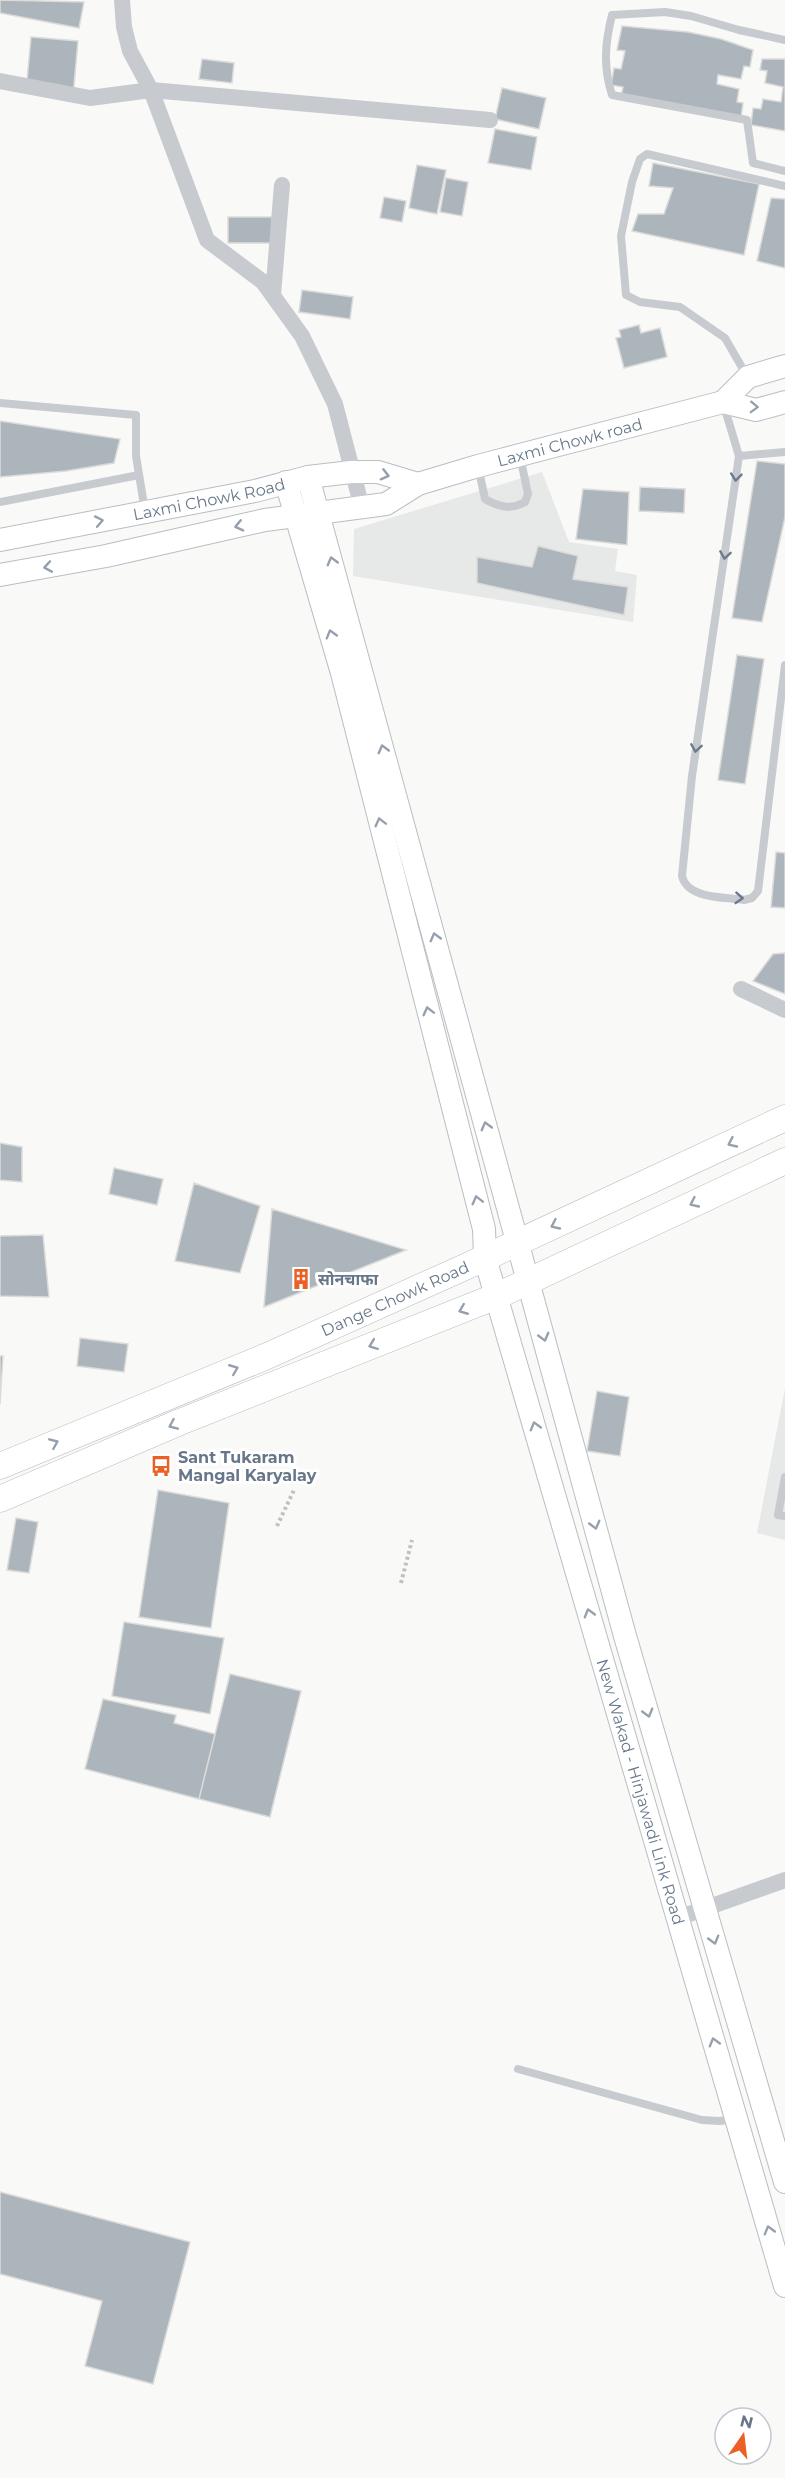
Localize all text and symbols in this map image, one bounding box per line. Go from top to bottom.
one-way arrow [750,401,759,414]
street label: Laxmi Chowk road [495,414,645,471]
one-way arrow [380,467,390,480]
one-way arrow [731,472,743,481]
street label: Laxmi Chowk Road [132,474,287,524]
one-way arrow [93,515,103,528]
one-way arrow [234,519,244,532]
one-way arrow [720,551,732,560]
one-way arrow [327,556,339,567]
one-way arrow [43,560,53,572]
one-way arrow [326,629,338,639]
one-way arrow [378,744,391,754]
one-way arrow [691,744,703,753]
one-way arrow [375,817,387,828]
one-way arrow [735,891,744,904]
one-way arrow [430,933,442,943]
one-way arrow [423,1006,436,1016]
one-way arrow [481,1121,493,1131]
one-way arrow [727,1135,738,1147]
one-way arrow [471,1195,484,1205]
one-way arrow [689,1196,700,1208]
one-way arrow [551,1218,562,1230]
street label: Dange Chowk Road [318,1257,472,1340]
building icon: सोनचाफा [289,1267,313,1291]
place label: सोनचाफा [318,1270,378,1289]
one-way arrow [458,1303,469,1315]
one-way arrow [537,1331,549,1342]
one-way arrow [369,1337,379,1350]
one-way arrow [228,1364,239,1376]
one-way arrow [168,1418,179,1430]
one-way arrow [530,1421,542,1432]
one-way arrow [47,1438,58,1450]
place label: Sant Tukaram Mangal Karyalay [178,1448,317,1485]
bus stop icon: Sant Tukaram Mangal Karyalay [149,1454,173,1478]
one-way arrow [588,1519,600,1530]
one-way arrow [584,1608,596,1619]
street label: New Wakad - Hinjawadi Link Road [593,1657,688,1927]
one-way arrow [640,1708,653,1718]
one-way arrow [707,1934,719,1945]
one-way arrow [709,2037,721,2048]
one-way arrow [764,2225,776,2235]
north arrow [713,2406,773,2466]
text: N [738,2411,755,2433]

